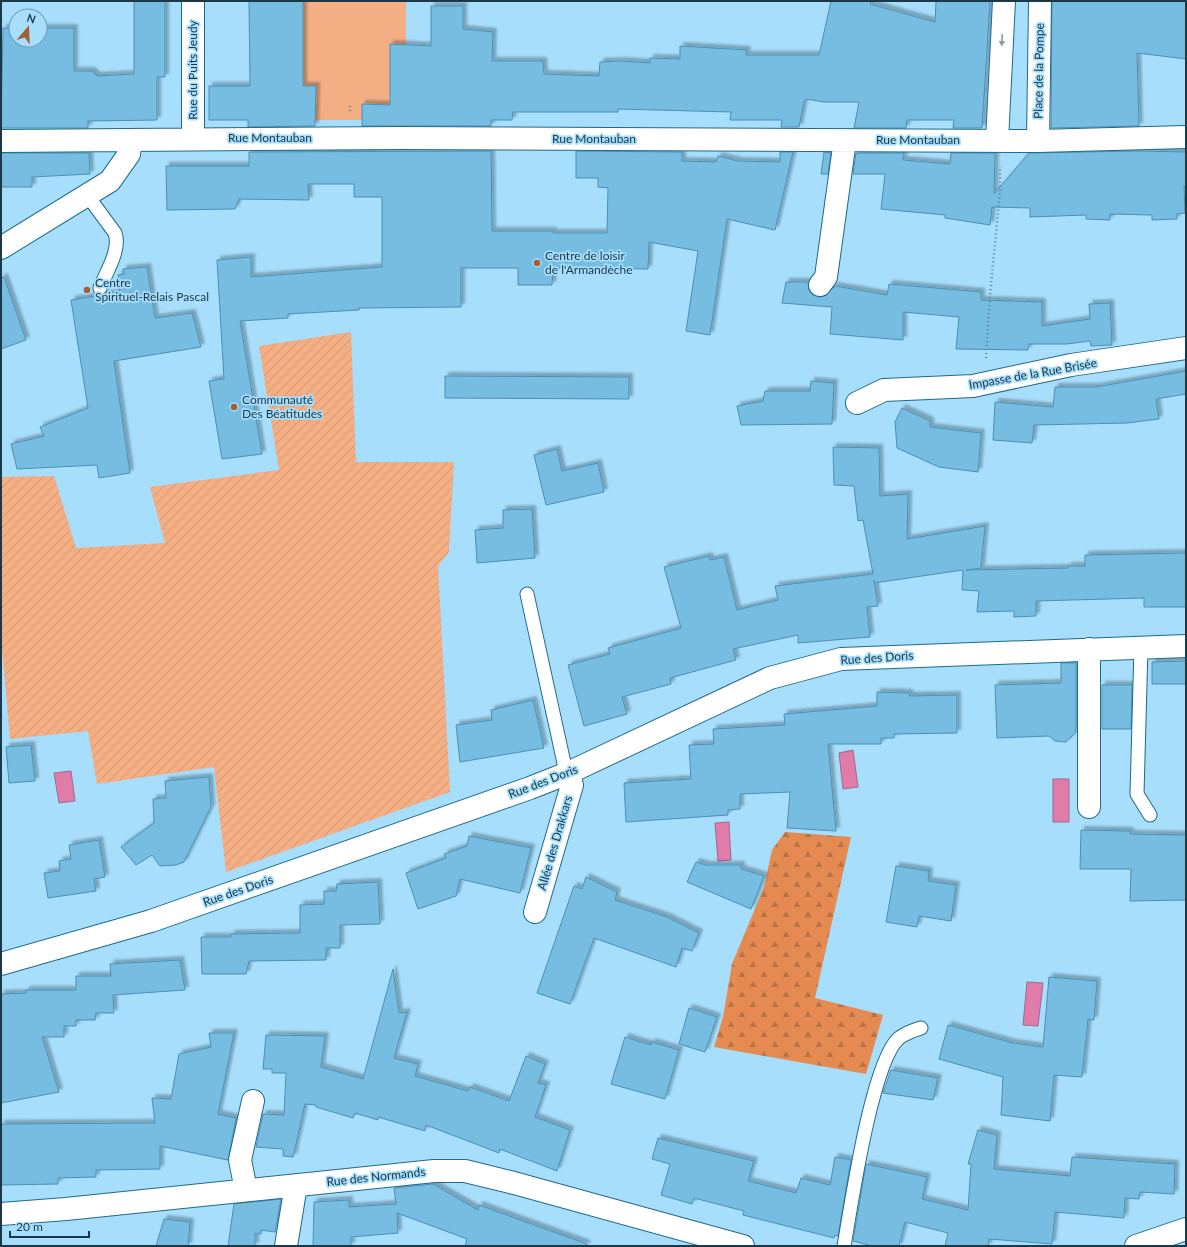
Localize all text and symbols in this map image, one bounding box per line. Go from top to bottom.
north arrow [8,8,48,48]
text: N [25,11,38,26]
street label: Rue du Puits Jeudy [185,19,200,120]
street label: Place de la Pompe [1030,23,1047,119]
one-way arrow [999,34,1006,46]
street label: Rue Montauban [228,130,312,145]
street label: Rue Montauban [552,131,636,146]
street label: Rue Montauban [876,132,960,147]
place label: Centre de loisir de l'Armandèche [545,248,633,277]
marker: Centre de loisir de l'Armandèche [532,258,542,268]
place label: Centre Spirituel-Relais Pascal [95,275,209,304]
marker: Centre Spirituel-Relais Pascal [82,285,92,295]
street label: Impasse de la Rue Brisée [968,355,1098,392]
place label: Communauté Des Béatitudes [242,392,322,421]
marker: Communauté Des Béatitudes [229,402,239,412]
street label: Rue des Doris [840,647,914,668]
street label: Rue des Doris [506,761,580,802]
street label: Allée des Drakkars [534,794,575,892]
street label: Rue des Doris [201,872,275,910]
street label: Rue des Normands [326,1164,426,1189]
scale bar [10,1213,89,1239]
text: 20 m [16,1219,43,1234]

